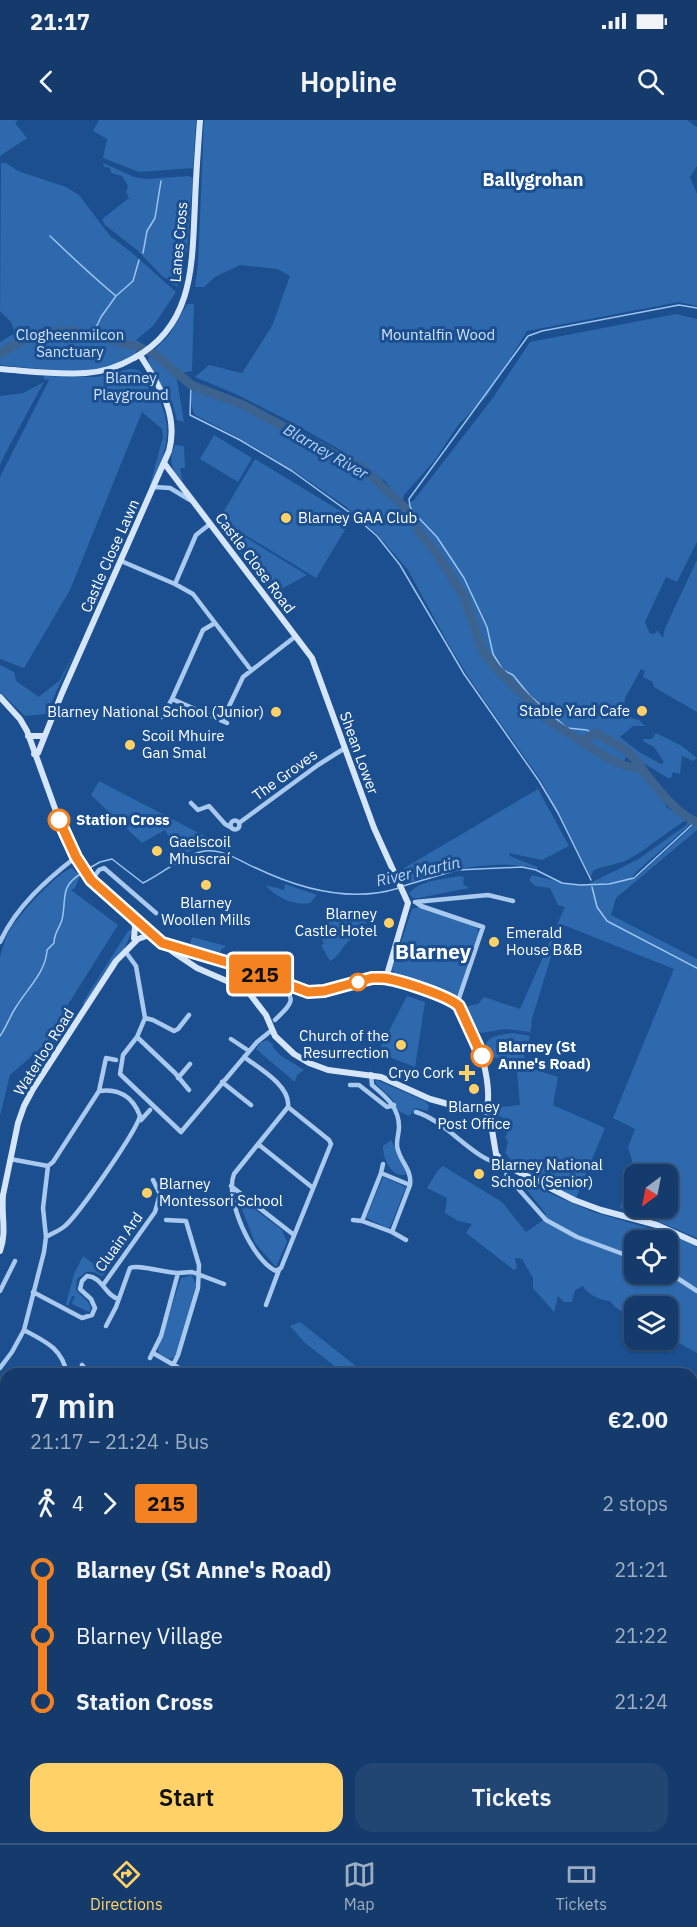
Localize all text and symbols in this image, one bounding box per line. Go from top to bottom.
text: 21:17 [30,7,90,36]
text: Hopline [300,64,397,99]
icon: back [30,65,63,98]
icon: search [634,65,667,98]
district label: Ballygrohan [482,168,584,191]
street label: Lanes Cross [166,201,191,283]
park label: Clogheenmilcon Sanctuary [16,325,124,361]
park label: Mountalfin Wood [381,325,495,344]
park label: Blarney Playground [93,368,169,404]
water label: Blarney River [280,419,373,484]
street label: Castle Close Lawn [76,496,143,615]
place label: Blarney GAA Club [298,508,417,527]
street label: Castle Close Road [211,509,299,617]
marker: Blarney GAA Club [279,511,293,525]
place label: Stable Yard Cafe [519,701,630,720]
place label: Blarney National School (Junior) [47,702,264,721]
marker: Stable Yard Cafe [635,704,649,718]
marker: Blarney National School (Junior) [269,705,283,719]
street label: Shean Lower [336,709,383,797]
place label: Scoil Mhuire Gan Smal [142,726,225,762]
marker: Scoil Mhuire Gan Smal [123,738,137,752]
street label: The Groves [248,745,321,805]
marker: Station Cross [48,809,70,831]
place label: Station Cross [76,810,170,829]
place label: Gaelscoil Mhuscraí [169,832,231,868]
marker: Gaelscoil Mhuscraí [150,844,164,858]
water label: River Martin [374,852,462,890]
marker: Blarney Woollen Mills [199,878,213,892]
place label: Blarney Woollen Mills [161,893,251,929]
place label: Blarney Castle Hotel [295,904,378,940]
marker: Blarney Castle Hotel [382,916,396,930]
place label: Emerald House B&B [506,923,583,959]
marker: Emerald House B&B [487,935,501,949]
district label: Blarney [395,937,472,965]
line badge: 215 [226,954,294,994]
text: 215 [241,960,279,988]
unlabelled marker [349,973,367,991]
street label: Waterloo Road [9,1005,78,1099]
place label: Church of the Resurrection [299,1026,389,1062]
place label: Blarney (St Anne's Road) [498,1037,590,1073]
marker: Church of the Resurrection [394,1038,408,1052]
marker: Blarney (St Anne's Road) [471,1045,493,1067]
place label: Cryo Cork [389,1063,454,1082]
marker: Cryo Cork [458,1064,476,1082]
marker: Blarney Post Office [467,1082,481,1096]
place label: Blarney Post Office [438,1097,510,1133]
place label: Blarney National School (Senior) [491,1155,603,1191]
north arrow [624,1164,678,1218]
map controls [624,1164,678,1350]
marker: Blarney National School (Senior) [472,1167,486,1181]
place label: Blarney Montessori School [159,1174,283,1210]
marker: Blarney Montessori School [140,1186,154,1200]
street label: Cluain Ard [90,1208,147,1275]
button: locate [624,1230,678,1284]
button: layers [624,1296,678,1350]
text: 7 min [30,1384,115,1427]
text: €2.00 [608,1405,668,1434]
text: 21:17 – 21:24 · Bus [30,1428,209,1455]
icon: walk [30,1487,63,1520]
icon: forward [93,1487,126,1520]
text: 215 [147,1489,185,1517]
text: 4 [72,1490,84,1517]
text: 2 stops [602,1490,668,1517]
text: Blarney (St Anne's Road) [76,1555,331,1584]
text: 21:21 [614,1556,668,1583]
text: Blarney Village [76,1621,223,1650]
text: 21:22 [614,1622,668,1649]
text: Station Cross [76,1687,213,1716]
text: 21:24 [614,1688,668,1715]
button: Start [30,1763,343,1832]
button: Tickets [355,1763,668,1832]
tab: Directions [90,1858,163,1914]
tab: Map [343,1858,376,1914]
tab: Tickets [555,1858,607,1914]

